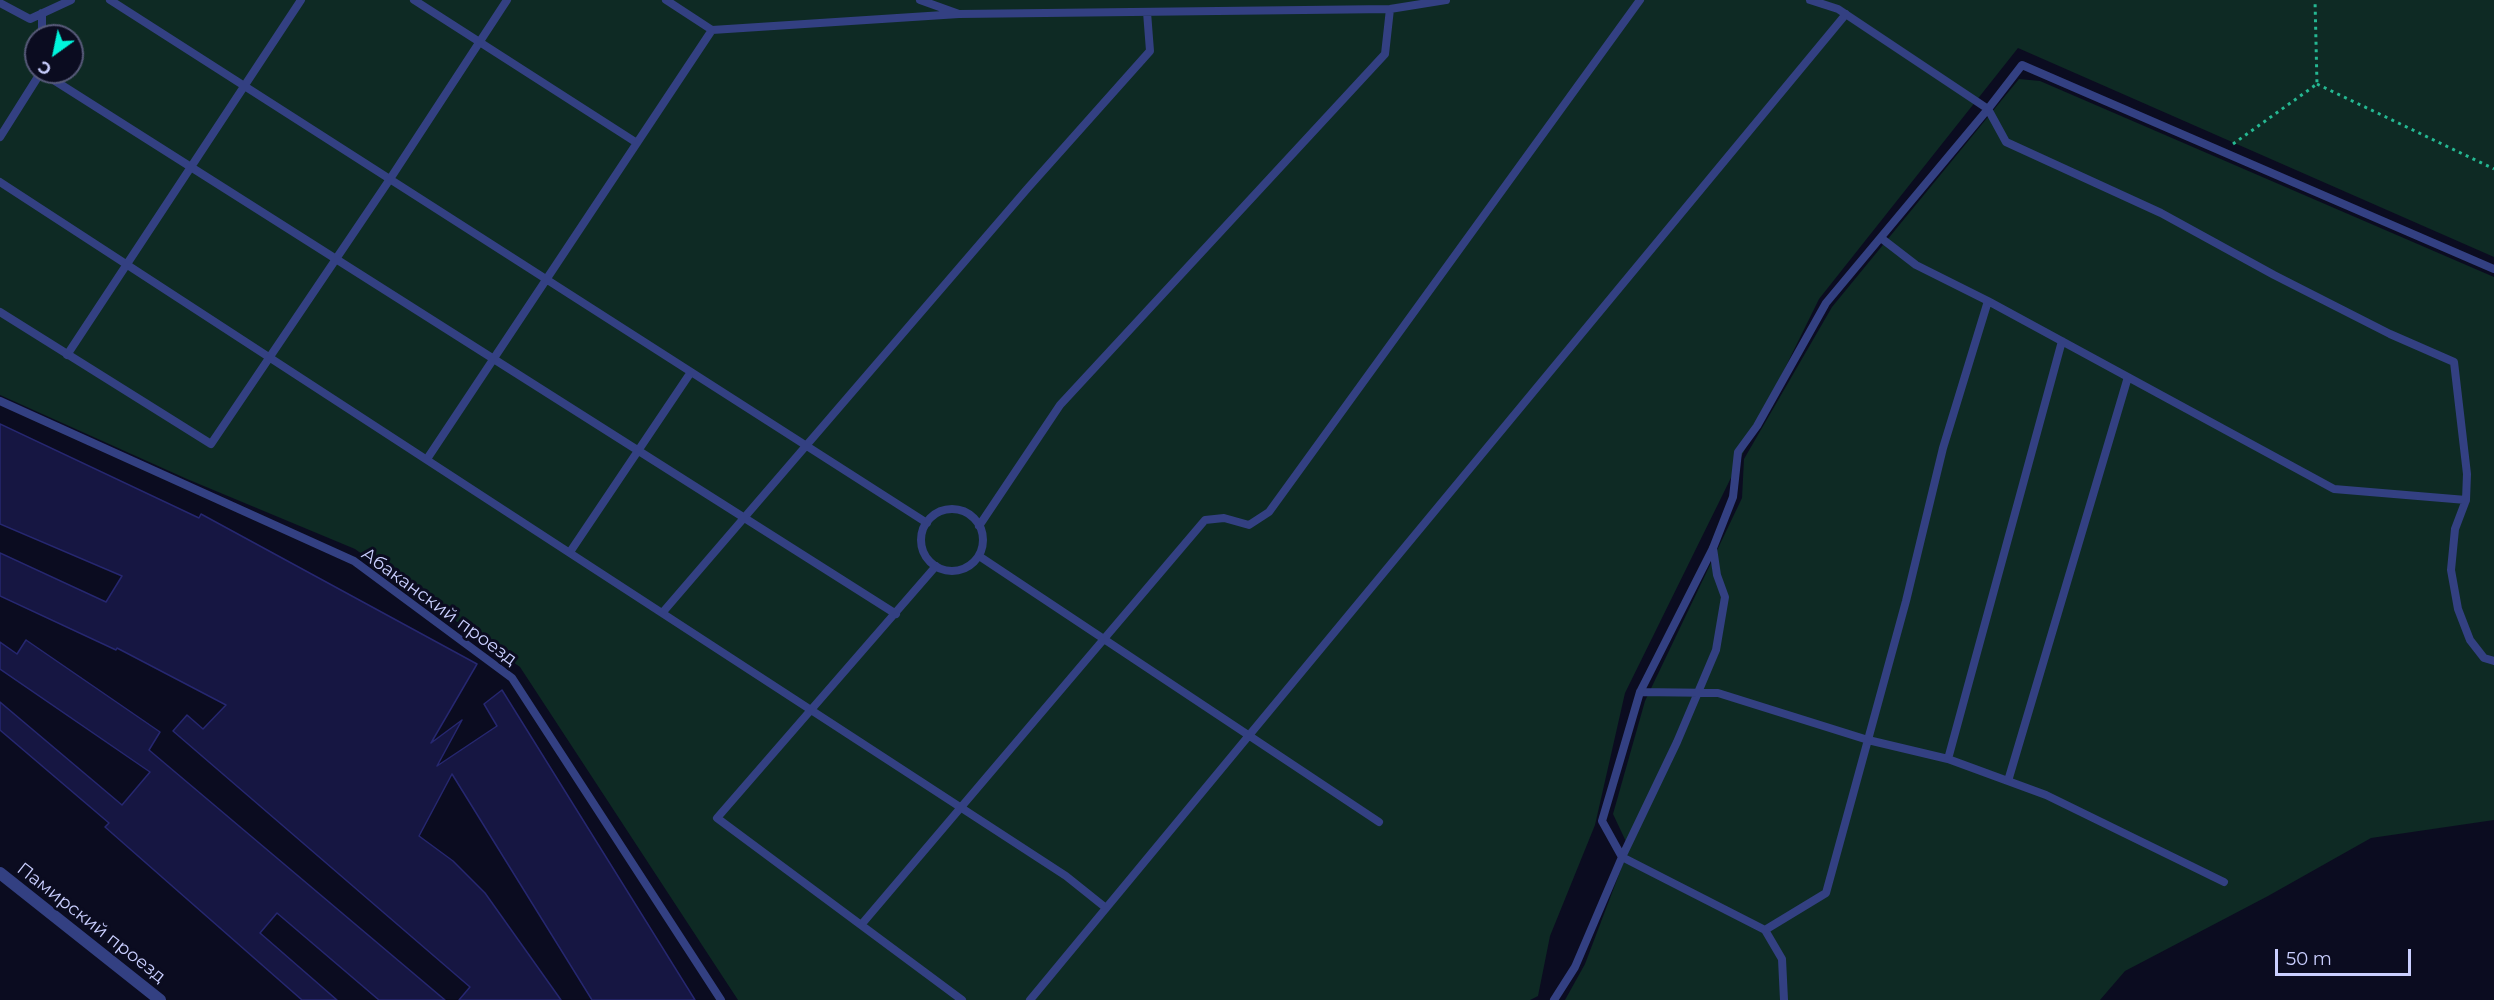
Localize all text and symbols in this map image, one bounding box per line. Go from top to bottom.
north arrow [24,24,84,84]
text: С [35,57,55,79]
street label: Абаканский проезд [357,543,521,671]
street label: Памирский проезд [12,858,170,988]
scale bar [2278,937,2414,975]
text: 50 m [2286,948,2332,970]

